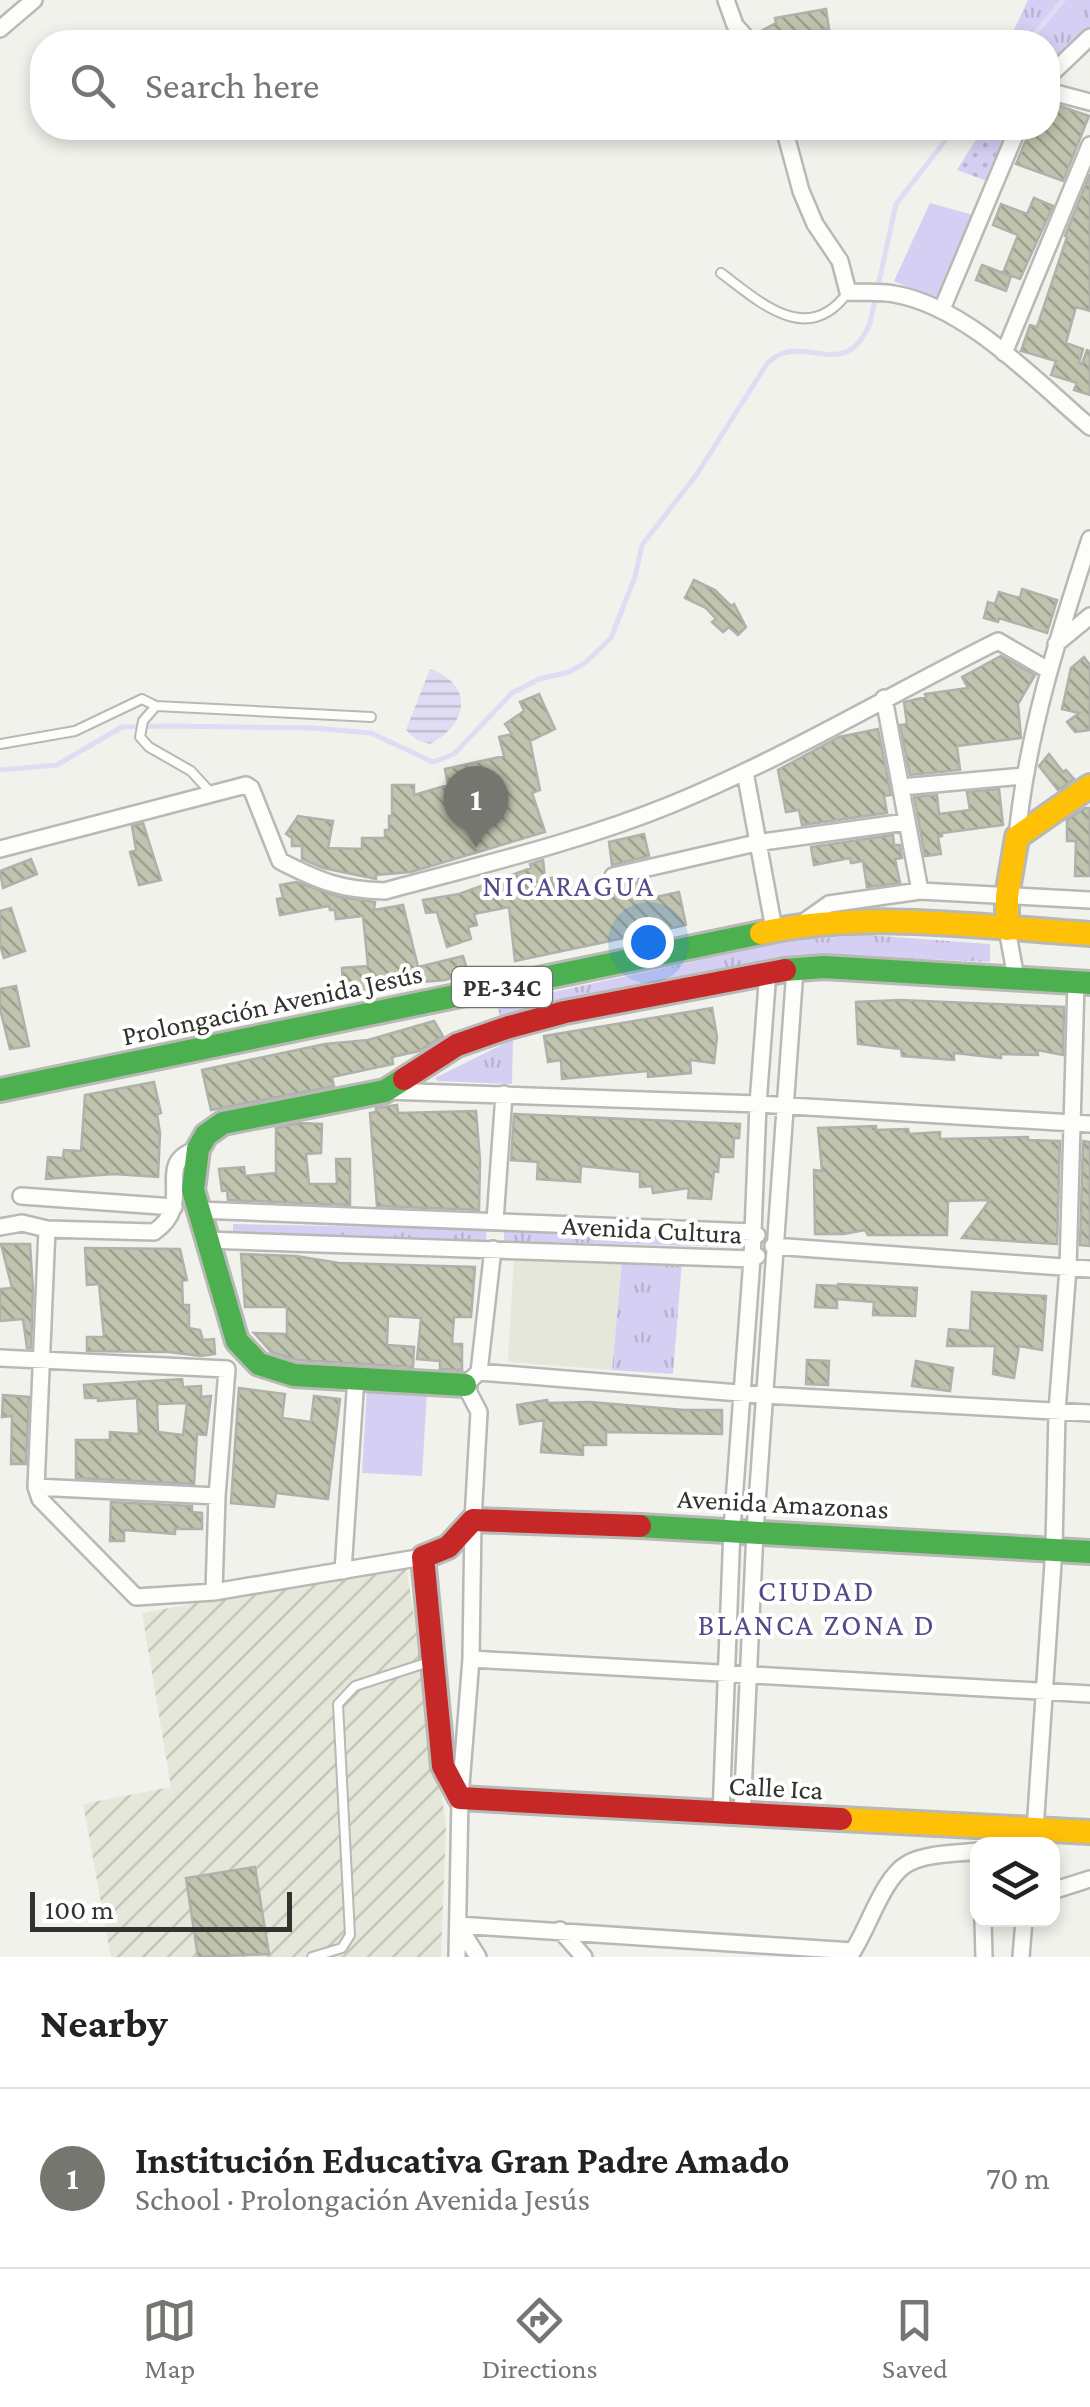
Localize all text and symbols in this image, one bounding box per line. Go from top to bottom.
search box [30,30,1060,140]
icon: search [65,58,120,113]
text: Search here [145,64,319,106]
pin: 1 [444,766,508,848]
district label: NICARAGUA [482,869,656,902]
your location [623,917,674,968]
street label: Prolongación Avenida Jesús [119,958,425,1051]
road number: PE-34C [452,967,552,1007]
street label: Avenida Cultura [561,1209,743,1250]
street label: Avenida Amazonas [676,1482,890,1525]
district label: CIUDAD BLANCA ZONA D [698,1574,936,1641]
street label: Calle Ica [728,1770,824,1805]
map controls [970,1837,1060,1927]
button: layers [970,1837,1060,1927]
scale bar [30,1887,292,1932]
text: 100 m [45,1894,114,1925]
text: Nearby [40,1999,168,2046]
text: Institución Educativa Gran Padre Amado [135,2139,790,2181]
text: 1 [67,2160,78,2196]
text: 70 m [986,2160,1050,2196]
text: School · Prolongación Avenida Jesús [135,2181,590,2217]
tab: Map [142,2293,197,2384]
tab: Directions [482,2293,598,2384]
tab: Saved [882,2293,948,2384]

